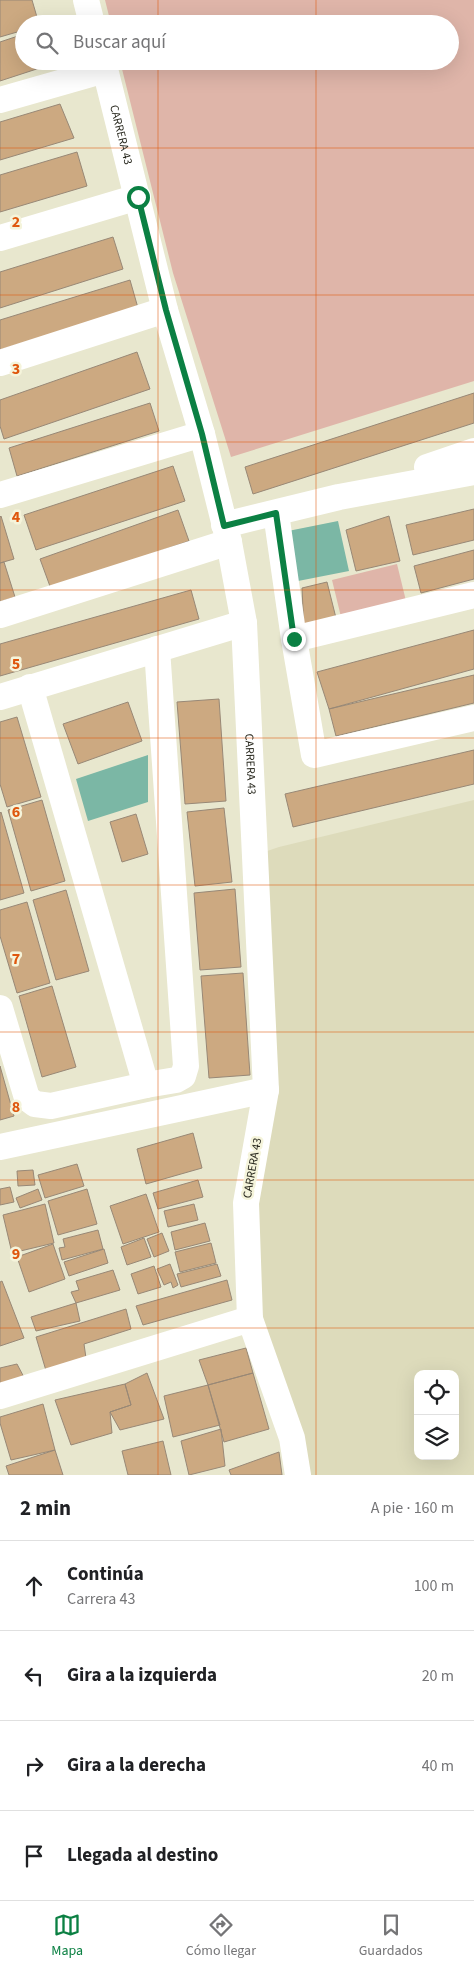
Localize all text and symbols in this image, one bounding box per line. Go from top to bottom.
search box [15,15,459,70]
icon: search [33,29,61,57]
text: Buscar aquí [73,29,166,56]
street label: CARRERA 43 [105,103,137,167]
route start [127,186,150,209]
text: 2 [12,211,20,233]
text: 3 [12,358,20,380]
text: 4 [12,506,21,528]
route end [283,628,306,651]
text: 5 [12,653,20,675]
street label: CARRERA 43 [240,733,260,795]
text: 6 [12,801,20,823]
text: 7 [12,948,20,970]
text: 8 [12,1096,20,1118]
street label: CARRERA 43 [239,1137,266,1200]
text: 9 [12,1243,20,1265]
map controls [414,1370,459,1460]
button: locate [414,1370,459,1415]
button: layers [414,1415,459,1460]
text: 2 min [20,1493,71,1523]
text: A pie · 160 m [371,1497,454,1519]
text: Continúa [67,1561,144,1588]
icon: ahead [20,1572,48,1600]
text: 100 m [414,1575,454,1597]
text: Carrera 43 [67,1588,135,1610]
icon: left [20,1662,48,1690]
text: Gira a la izquierda [67,1662,217,1689]
text: 20 m [422,1665,454,1687]
icon: right [20,1752,48,1780]
text: Gira a la derecha [67,1752,206,1779]
text: 40 m [422,1755,454,1777]
icon: arrive [20,1842,48,1870]
text: Llegada al destino [67,1842,218,1869]
tab: Mapa [51,1911,83,1961]
tab: Cómo llegar [186,1911,256,1961]
tab: Guardados [359,1911,423,1961]

